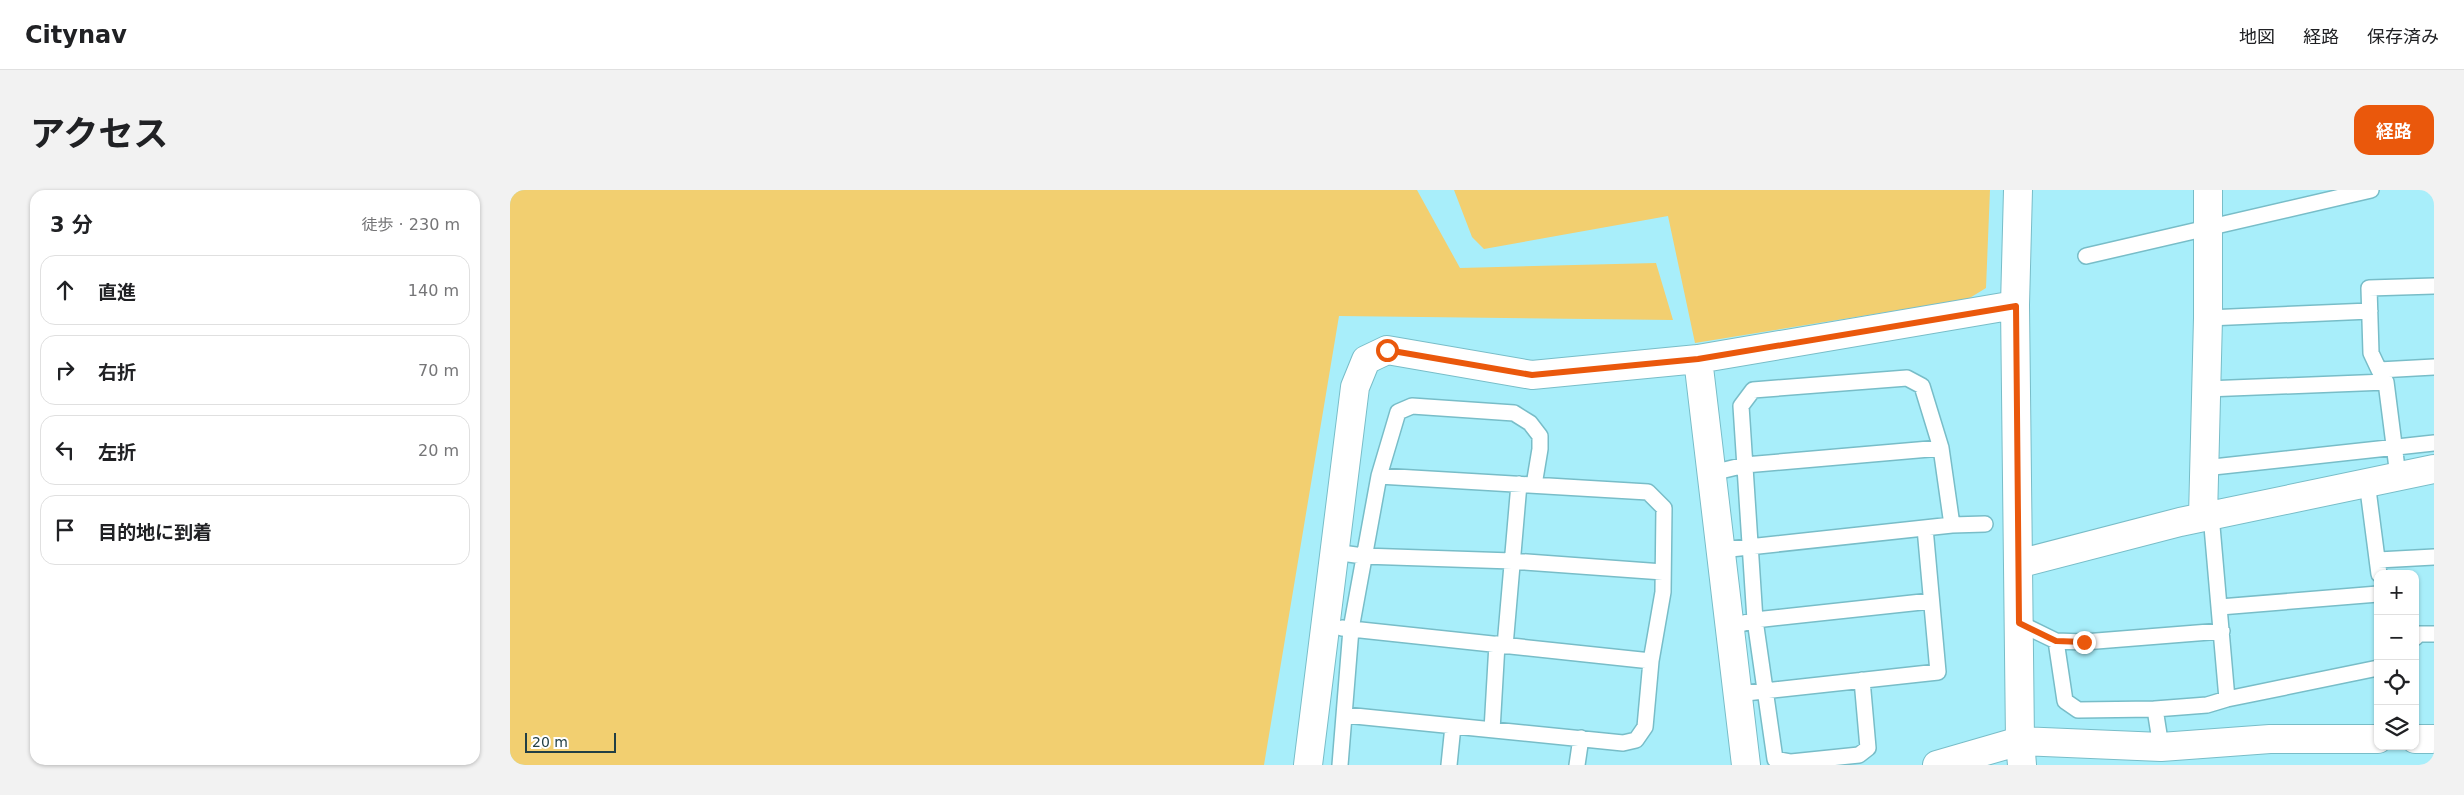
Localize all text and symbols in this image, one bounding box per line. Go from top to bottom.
text: Citynav [25,21,127,49]
text: 地図 [2239,26,2275,47]
text: 経路 [2303,26,2339,47]
text: 保存済み [2367,26,2439,47]
button: 経路 [2354,105,2434,155]
text: アクセス [30,114,168,154]
text: 3 分 [50,213,93,237]
text: 徒歩 · 230 m [362,215,460,234]
icon: ahead [51,276,79,304]
text: 直進 [98,281,136,303]
text: 140 m [408,281,459,300]
route start [1376,339,1399,362]
icon: right [51,356,79,384]
text: 右折 [98,361,136,383]
text: 70 m [418,361,459,380]
icon: left [51,436,79,464]
text: 左折 [98,441,136,463]
text: 20 m [418,441,459,460]
icon: arrive [51,516,79,544]
text: 目的地に到着 [98,521,212,543]
map controls [2374,570,2419,750]
button: + [2374,570,2419,615]
button: − [2374,615,2419,660]
route end [2073,631,2096,654]
button: locate [2374,660,2419,705]
button: layers [2374,705,2419,750]
scale bar [525,730,616,753]
text: 20 m [532,734,568,750]

